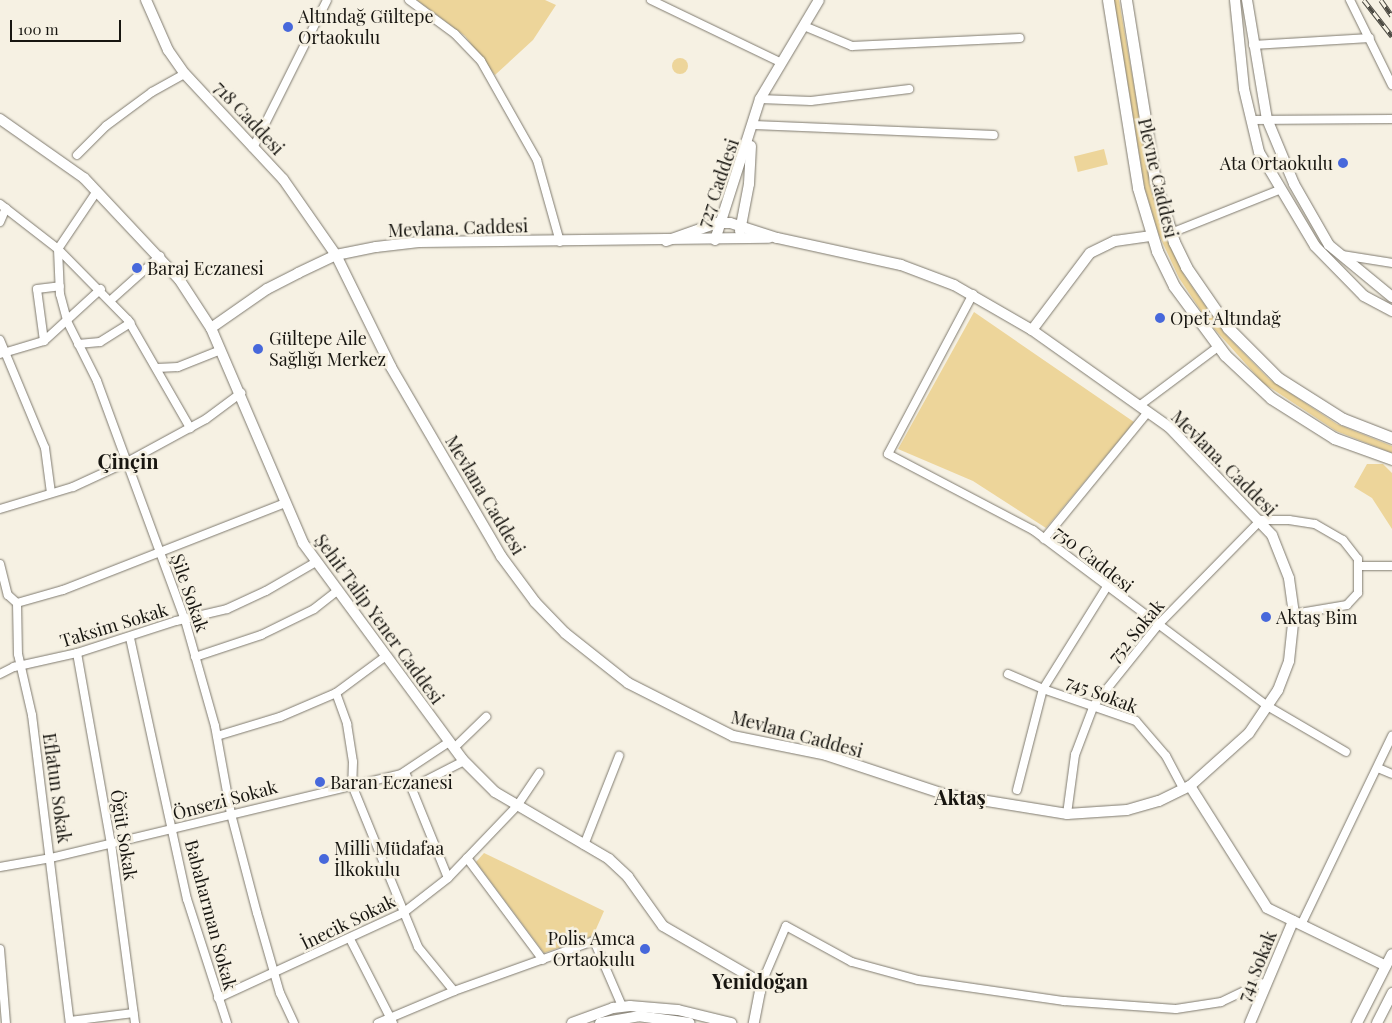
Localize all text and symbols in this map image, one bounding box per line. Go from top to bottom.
place label: Altındağ Gültepe Ortaokulu [298,6,434,48]
scale bar [12,10,124,42]
text: 100 m [18,19,59,39]
marker: Altındağ Gültepe Ortaokulu [282,21,294,33]
street label: 718 Caddesi [210,77,288,159]
street label: Plevne Caddesi [1134,116,1182,240]
street label: 727 Caddesi [693,136,743,230]
place label: Ata Ortaokulu [1220,152,1333,174]
marker: Ata Ortaokulu [1337,157,1349,169]
street label: Mevlana. Caddesi [388,215,528,241]
place label: Baraj Eczanesi [147,257,264,279]
marker: Baraj Eczanesi [131,262,143,274]
place label: Opet Altındağ [1170,307,1282,329]
marker: Opet Altındağ [1154,312,1166,324]
place label: Gültepe Aile Sağlığı Merkez [269,328,386,370]
marker: Gültepe Aile Sağlığı Merkez [251,342,265,356]
street label: Mevlana. Caddesi [1167,406,1281,520]
street label: Mevlana Caddesi [441,431,529,559]
district label: Çinçin [97,448,159,472]
street label: 750 Caddesi [1050,521,1138,597]
street label: Şehit Talip Yener Caddesi [310,529,448,709]
street label: Şile Sokak [167,551,213,635]
street label: 752 Sokak [1103,595,1169,667]
street label: Taksim Sokak [57,598,171,652]
place label: Aktaş Bim [1276,606,1357,628]
marker: Aktaş Bim [1260,611,1272,623]
street label: 745 Sokak [1063,670,1141,718]
street label: Mevlana Caddesi [729,706,865,762]
street label: Eflatun Sokak [39,731,75,845]
place label: Baran Eczanesi [330,771,453,793]
street label: Önsezi Sokak [170,776,280,824]
marker: Baran Eczanesi [314,776,326,788]
district label: Aktaş [934,784,986,808]
street label: Öğüt Sokak [106,788,142,882]
street label: Babaharman Sokak [181,837,241,993]
place label: Milli Müdafaa İlkokulu [334,838,444,881]
marker: Milli Müdafaa İlkokulu [318,853,330,865]
street label: İnecik Sokak [297,890,399,954]
street label: 741 Sokak [1233,927,1281,1005]
place label: Polis Amca Ortaokulu [547,928,635,971]
marker: Polis Amca Ortaokulu [639,943,651,955]
district label: Yenidoğan [712,968,808,992]

